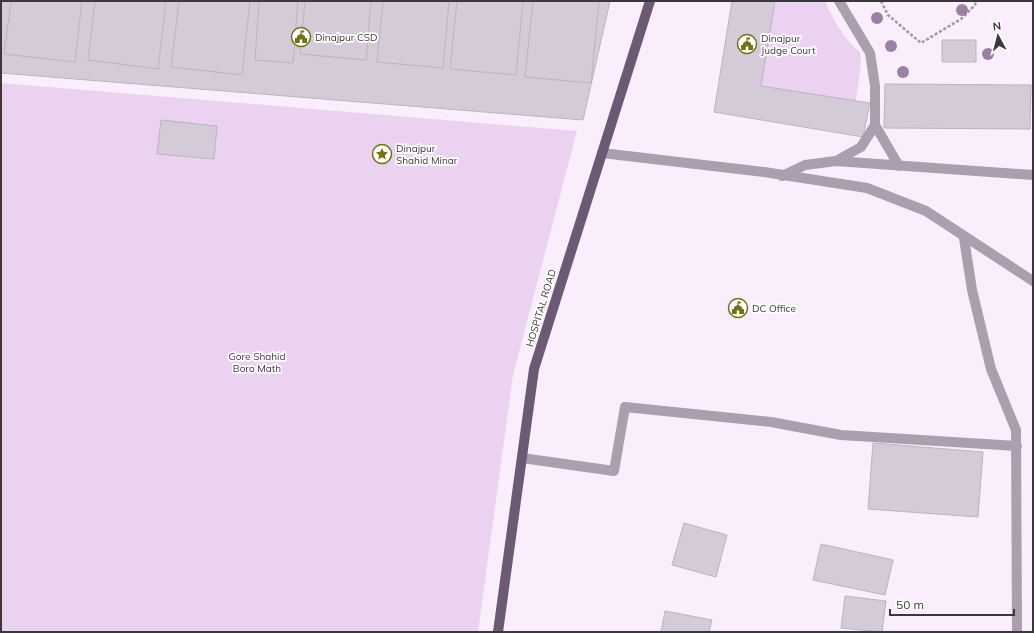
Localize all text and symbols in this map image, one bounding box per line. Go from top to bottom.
north arrow [978,16,1018,56]
text: N [992,19,1002,34]
public building icon: Dinajpur CSD [290,26,312,48]
place label: Dinajpur CSD [315,31,378,44]
place label: Dinajpur Judge Court [761,32,816,57]
public building icon: Dinajpur Judge Court [736,33,758,55]
place label: Dinajpur Shahid Minar [396,142,458,167]
place icon: Dinajpur Shahid Minar [371,143,393,165]
street label: HOSPITAL ROAD [523,268,559,348]
public building icon: DC Office [727,297,749,319]
place label: DC Office [752,302,796,315]
park label: Gore Shahid Boro Math [229,350,285,375]
scale bar [890,591,1014,617]
text: 50 m [896,597,924,612]

